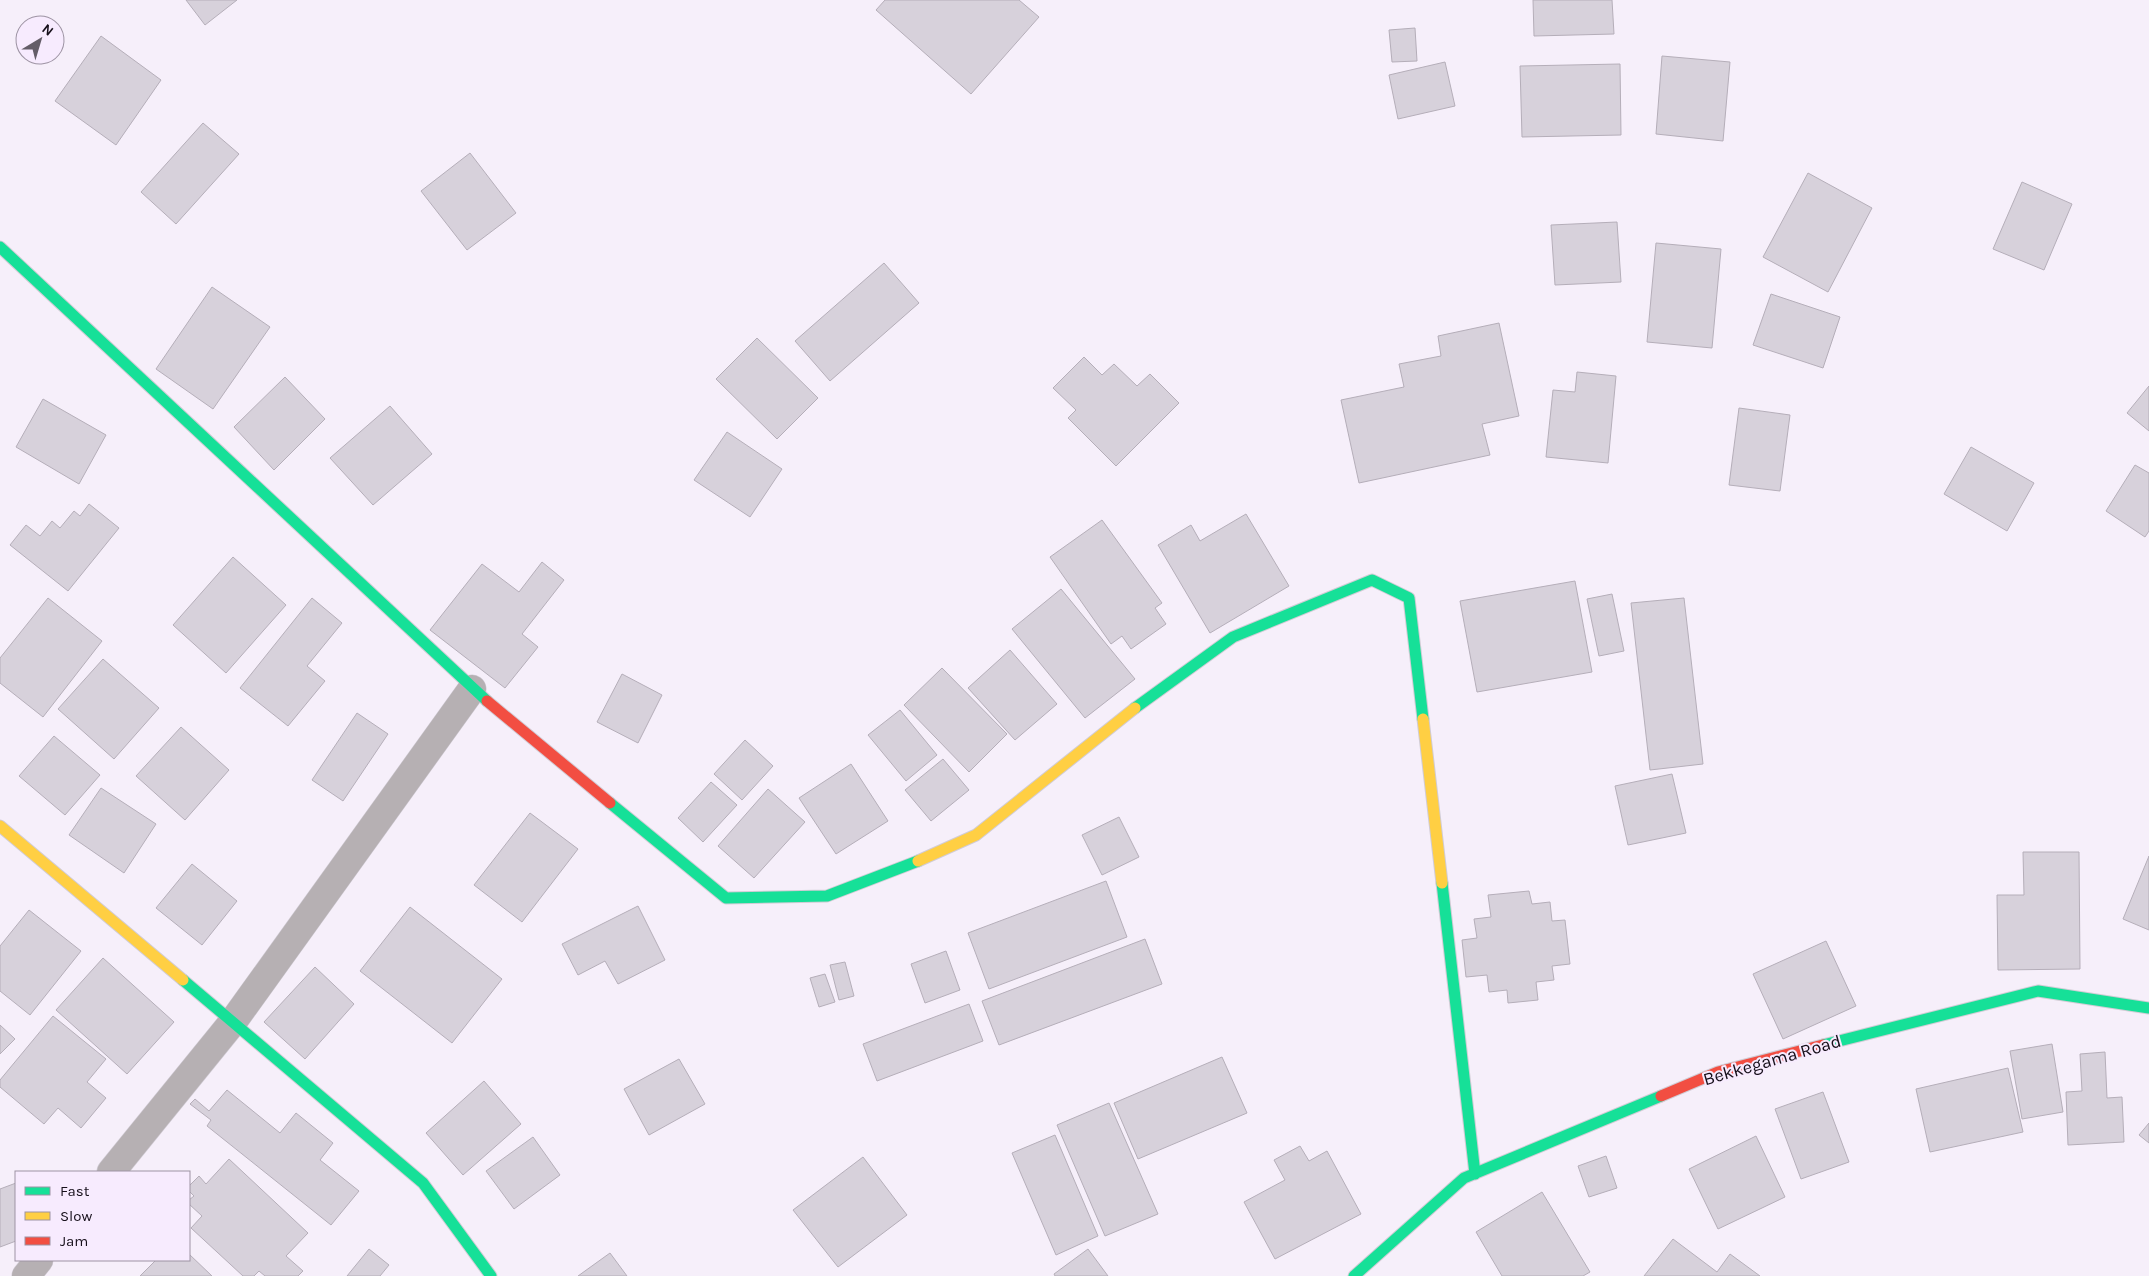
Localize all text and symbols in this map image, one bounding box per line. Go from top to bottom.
north arrow [15,15,65,65]
text: N [39,20,57,40]
street label: Bekkegama Road [1700,1030,1844,1090]
legend [15,1171,190,1261]
text: Fast [60,1182,90,1200]
text: Slow [60,1207,92,1225]
text: Jam [60,1232,88,1250]

